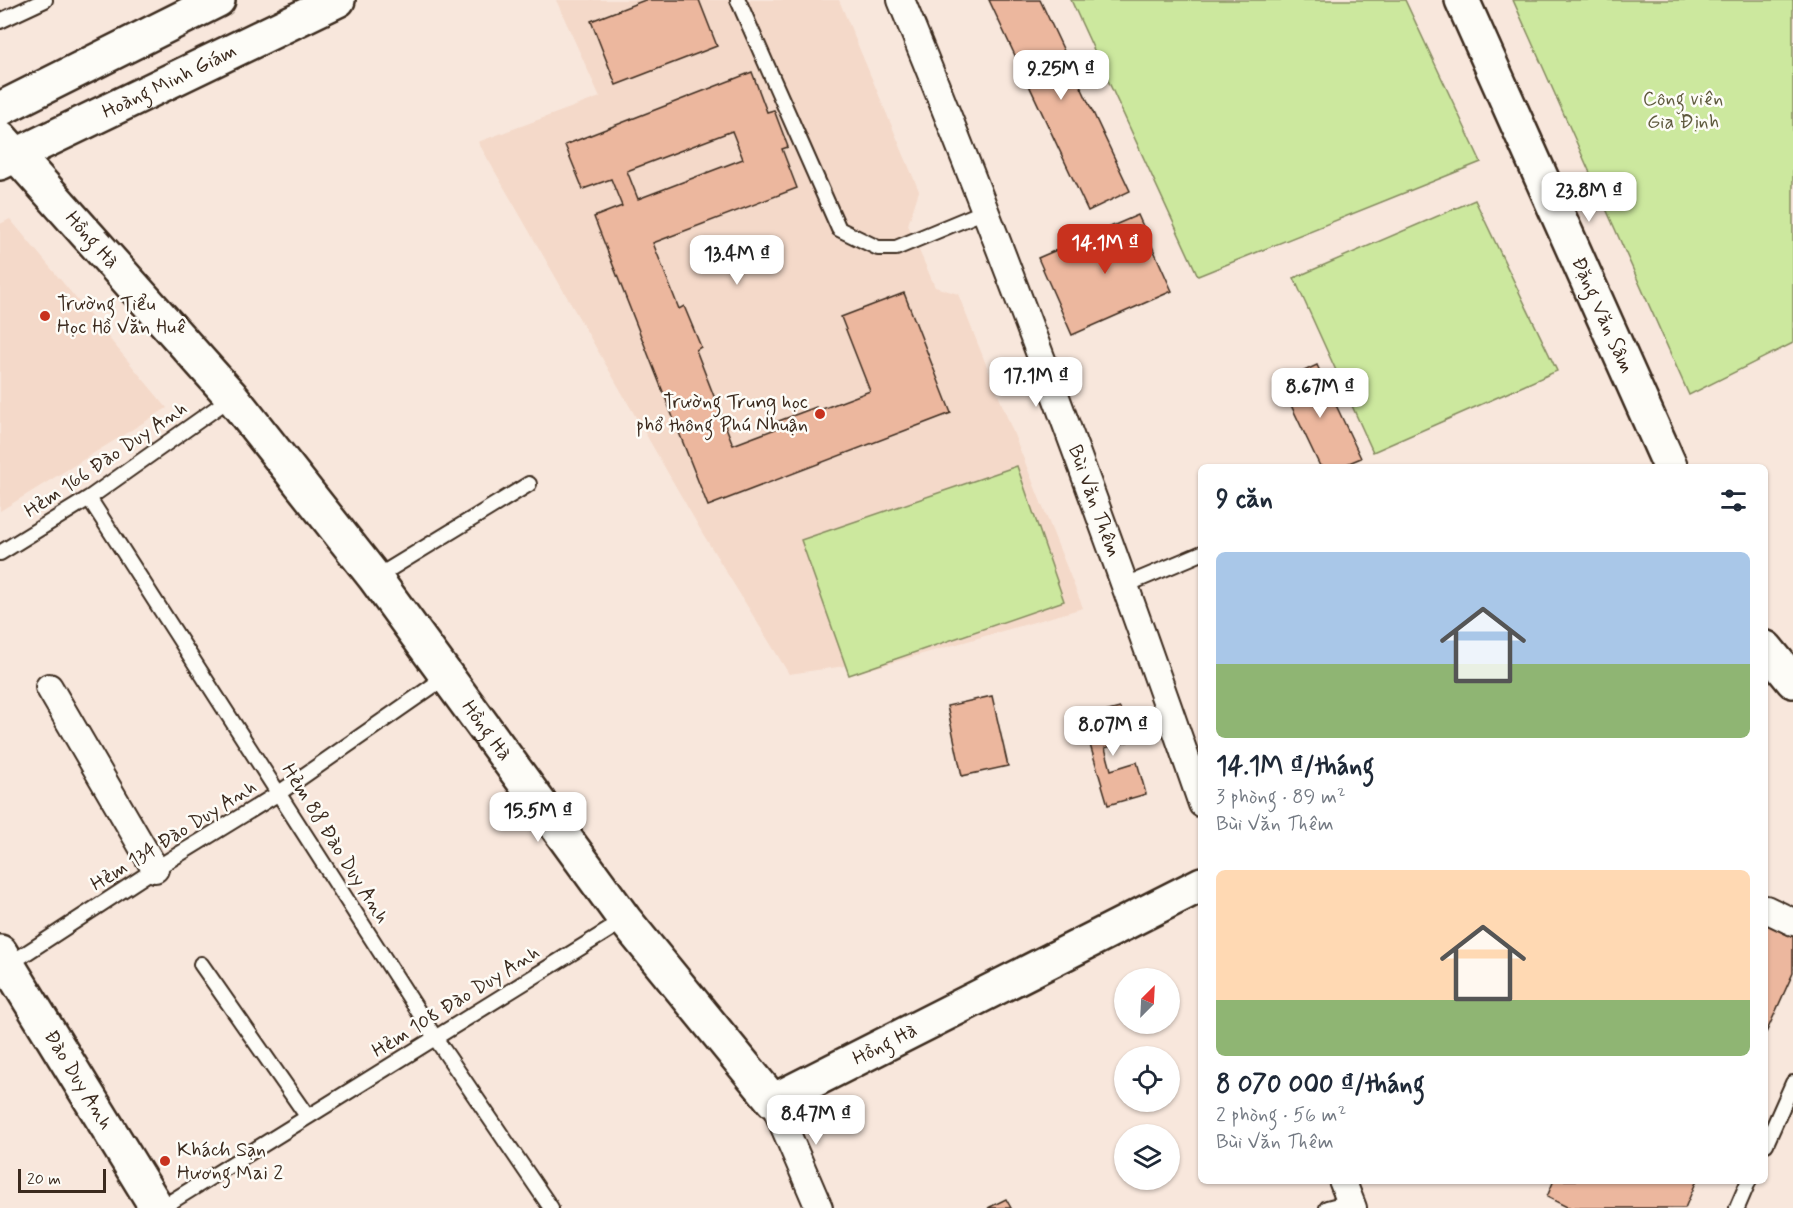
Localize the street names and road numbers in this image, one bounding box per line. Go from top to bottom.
street label: Hoàng Minh Giám [98,37,241,125]
street label: Hồng Hà [59,205,125,275]
street label: Đặng Văn Sâm [1565,253,1640,378]
street label: Hẻm 166 Đào Duy Anh [19,395,193,525]
street label: Bùi Văn Thêm [1061,441,1127,561]
street label: Hồng Hà [455,695,518,766]
street label: Hẻm 88 Đào Duy Anh [275,759,395,929]
street label: Hẻm 134 Đào Duy Anh [86,774,262,898]
street label: Hẻm 108 Đào Duy Anh [367,939,545,1065]
street label: Hồng Hà [848,1017,922,1072]
street label: Đào Duy Anh [38,1025,119,1135]

